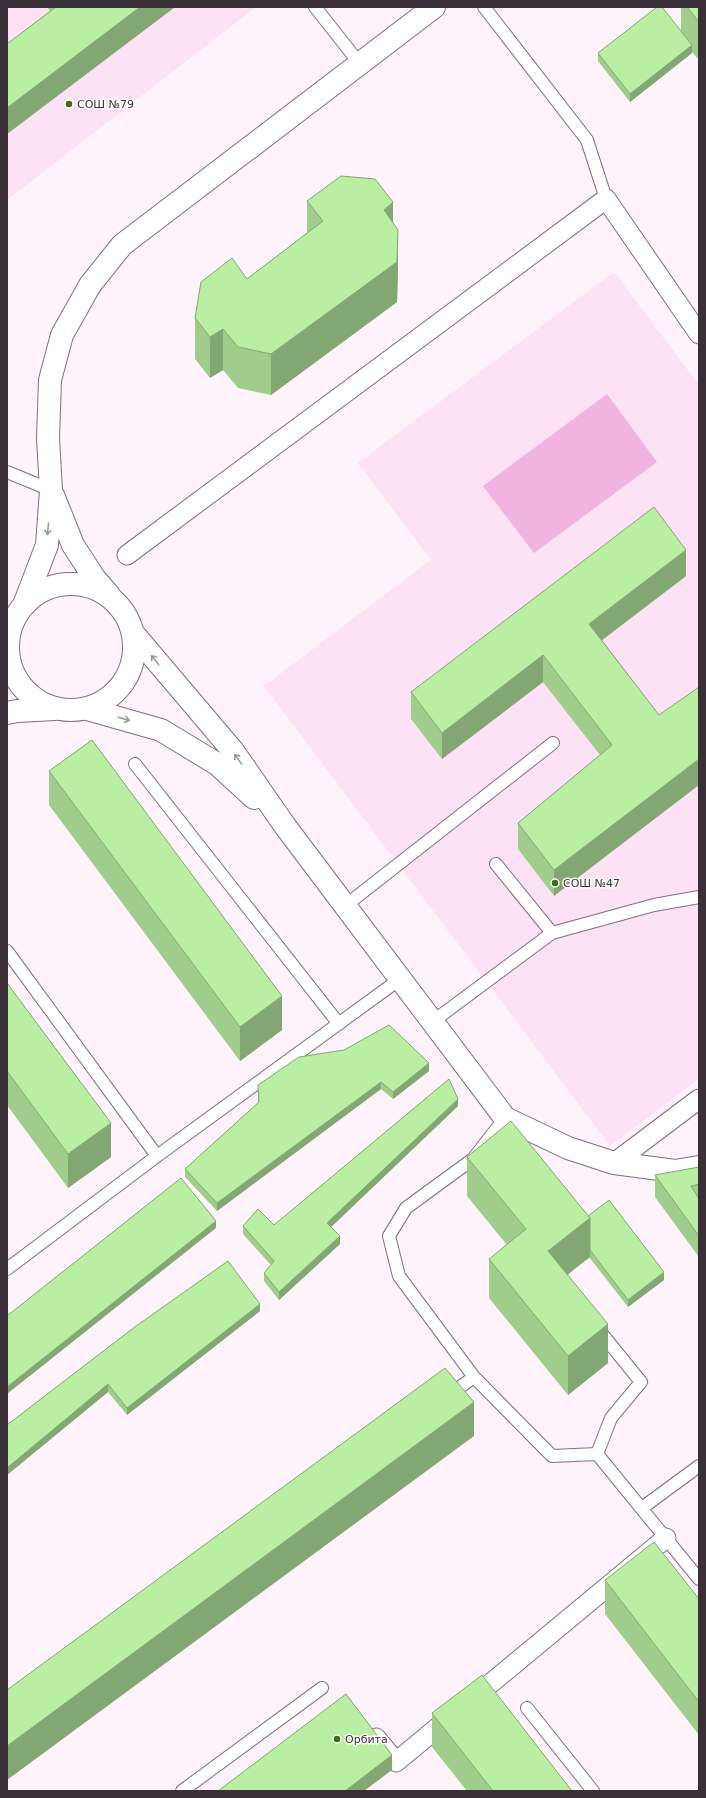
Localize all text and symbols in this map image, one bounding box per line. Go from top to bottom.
place label: СОШ №79 [77,98,134,111]
marker: СОШ №79 [64,99,74,109]
one-way arrow [44,522,51,535]
one-way arrow [150,654,159,665]
one-way arrow [117,716,130,723]
one-way arrow [234,754,242,765]
place label: СОШ №47 [563,877,620,890]
marker: СОШ №47 [550,878,560,888]
place label: Орбита [345,1733,388,1746]
marker: Орбита [332,1734,342,1744]

